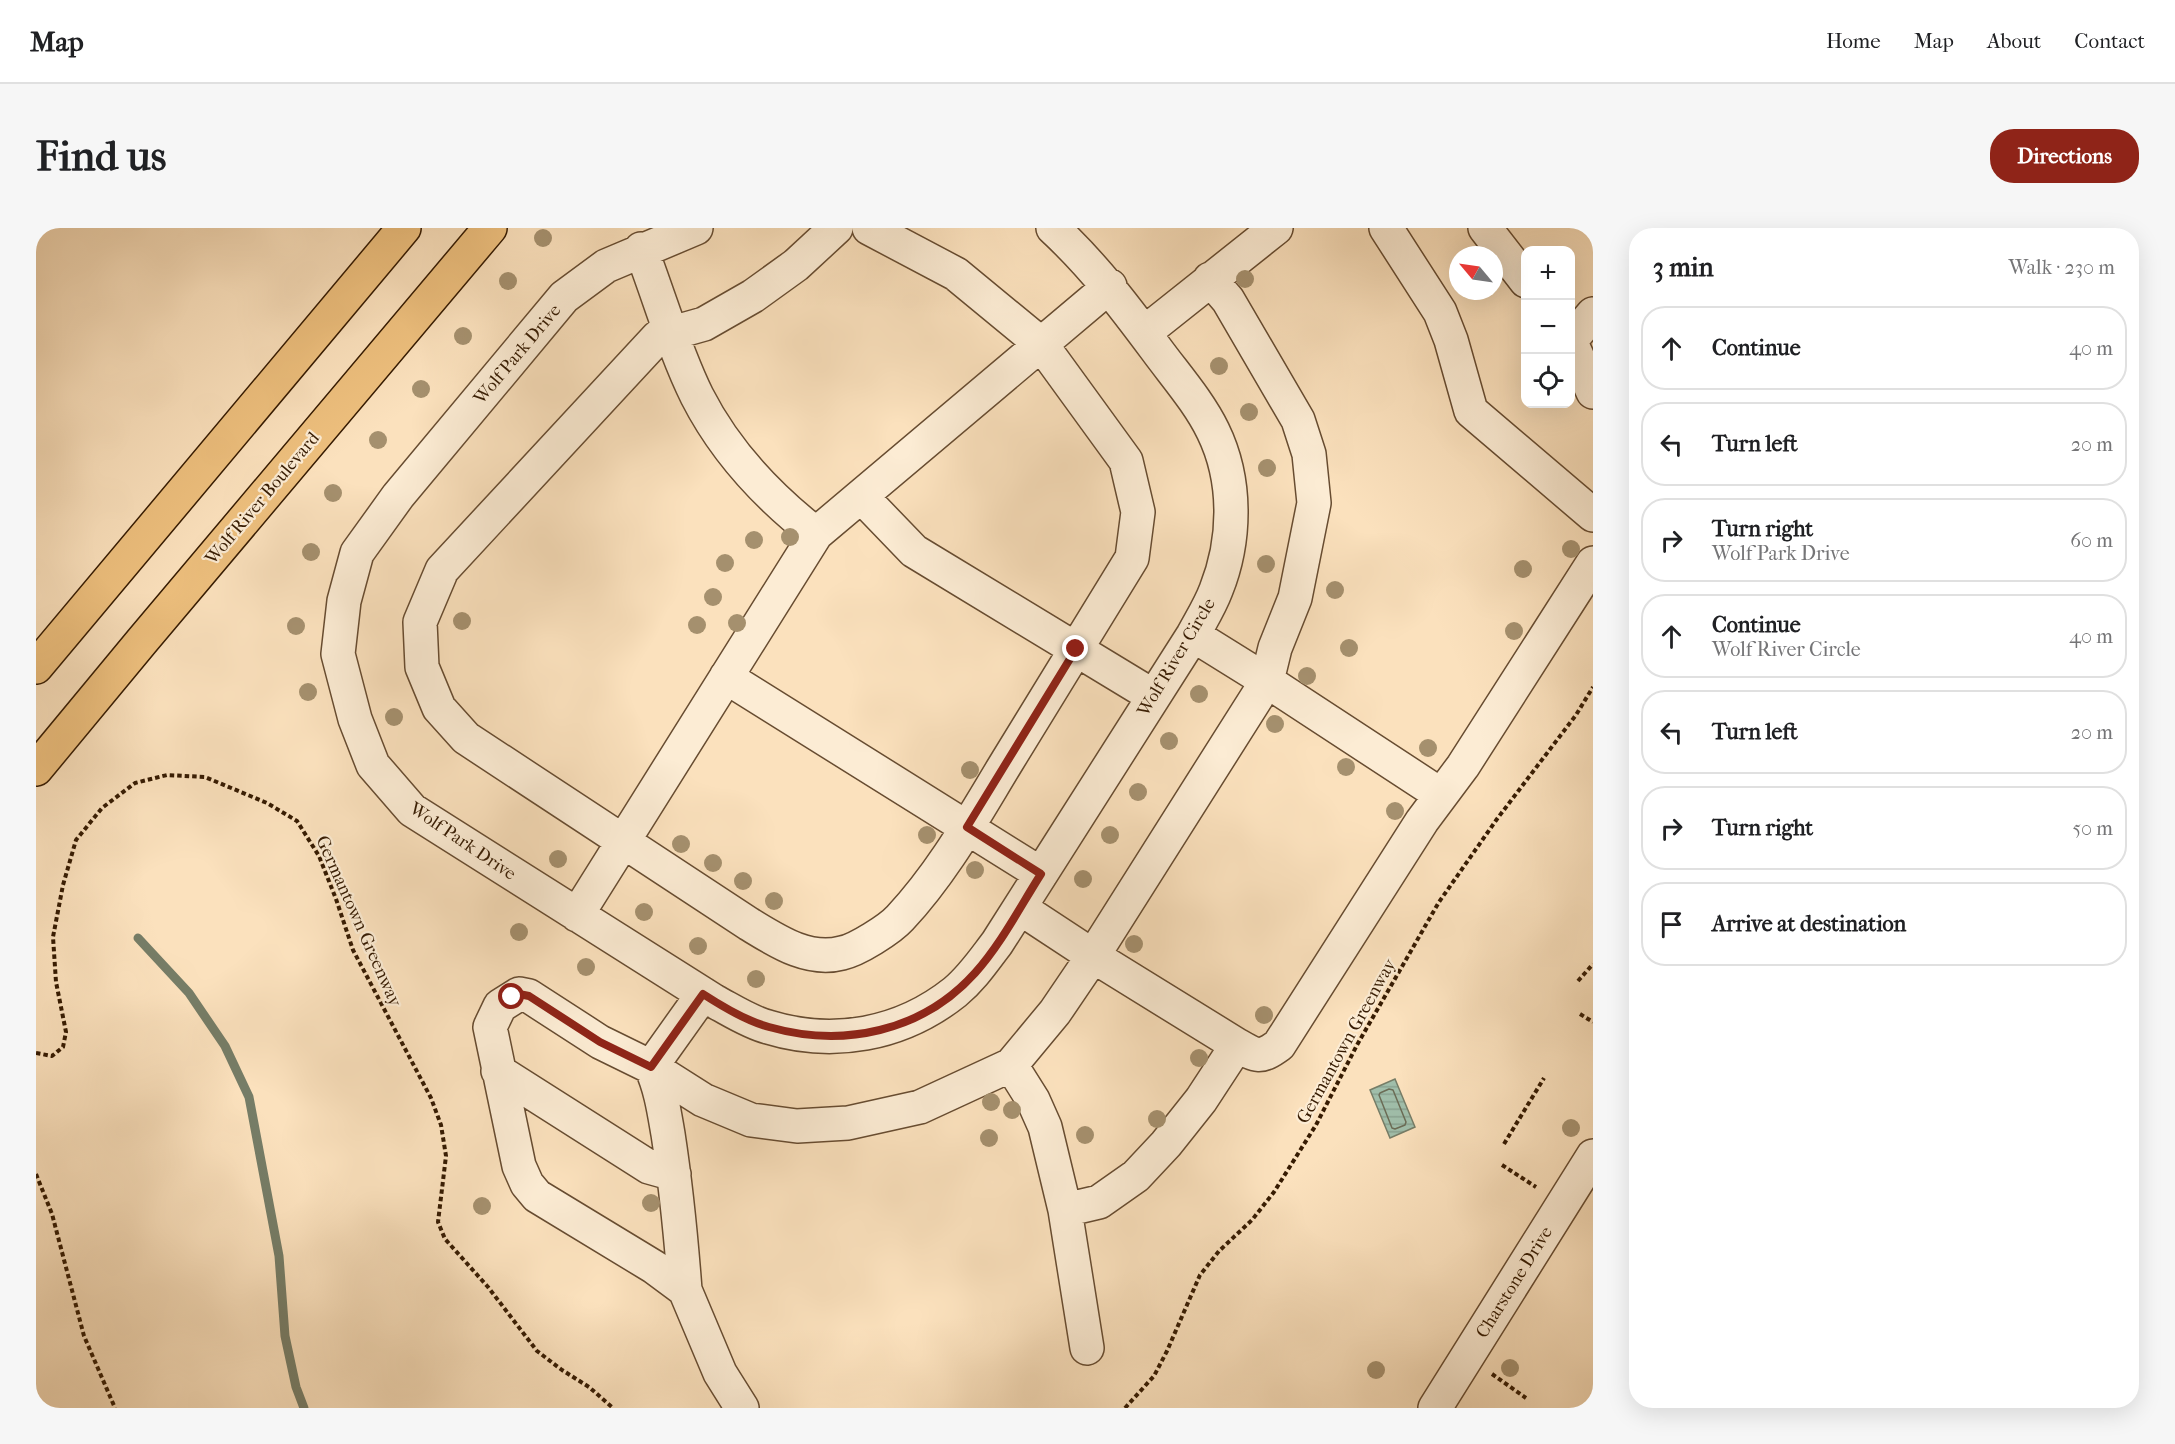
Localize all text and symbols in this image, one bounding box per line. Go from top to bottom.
text: Map [30,25,84,58]
text: Home [1826,29,1881,53]
text: Map [1914,29,1954,53]
text: About [1987,29,2041,53]
text: Contact [2074,29,2145,53]
button: Directions [1990,129,2139,183]
text: Find us [36,132,166,181]
north arrow [1449,246,1503,300]
map controls [1521,246,1575,408]
button: + [1521,246,1575,300]
text: 3 min [1653,252,1714,283]
text: Walk · 230 m [2009,256,2115,279]
street label: Wolf Park Drive [469,300,565,409]
button: − [1521,300,1575,354]
icon: ahead [1655,332,1688,365]
text: Continue [1712,335,1801,361]
text: 40 m [2069,337,2113,360]
button: locate [1521,354,1575,408]
street label: Wolf River Boulevard [200,428,324,569]
icon: left [1655,428,1688,461]
text: Turn left [1712,431,1798,457]
text: 20 m [2071,433,2113,456]
text: Turn right [1712,516,1813,542]
icon: right [1655,524,1688,557]
text: 60 m [2070,529,2113,552]
text: Wolf Park Drive [1712,542,1850,565]
street label: Wolf River Circle [1132,594,1220,721]
text: Continue [1712,612,1801,638]
icon: ahead [1655,620,1688,653]
text: 40 m [2069,625,2113,648]
route end [1062,635,1088,661]
text: Wolf River Circle [1712,638,1861,661]
icon: left [1655,716,1688,749]
text: Turn left [1712,719,1798,745]
text: 20 m [2071,721,2113,744]
street label: Wolf Park Drive [405,798,520,885]
icon: right [1655,812,1688,845]
text: Turn right [1712,815,1813,841]
text: 50 m [2072,817,2113,840]
street label: Germantown Greenway [311,833,406,1011]
icon: arrive [1655,908,1688,941]
text: Arrive at destination [1712,911,1906,937]
street label: Germantown Greenway [1292,954,1401,1127]
route start [498,983,524,1009]
street label: Charstone Drive [1472,1223,1557,1342]

